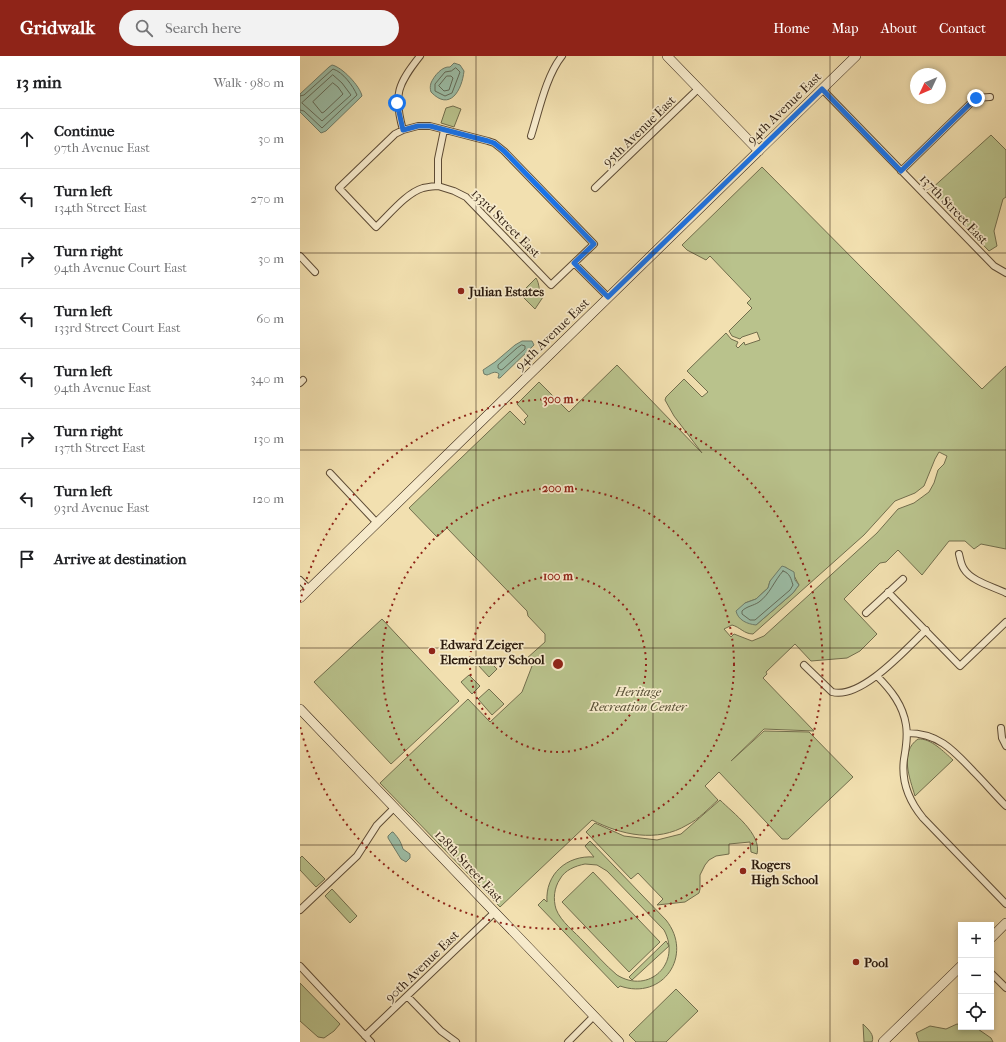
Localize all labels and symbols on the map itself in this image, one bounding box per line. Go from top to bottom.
north arrow [910,68,946,104]
street label: 94th Avenue East [744,69,824,147]
route end [967,89,985,107]
street label: 95th Avenue East [600,92,679,169]
route start [388,94,406,112]
street label: 137th Street East [917,171,991,247]
street label: 133rd Street East [469,186,544,261]
place label: Julian Estates [467,284,544,300]
marker: Julian Estates [456,286,466,296]
street label: 94th Avenue East [512,295,592,373]
text: 300 m [543,392,574,407]
text: 200 m [542,481,575,495]
text: 100 m [543,569,574,583]
place label: Edward Zeiger Elementary School [440,637,545,668]
marker: Edward Zeiger Elementary School [427,646,437,656]
centre of rings [551,657,565,671]
park label: Heritage Recreation Center [589,684,688,714]
street label: 128th Street East [432,827,506,905]
place label: Rogers High School [751,857,819,888]
marker: Rogers High School [738,866,748,876]
street label: 90th Avenue East [382,927,462,1005]
place label: Pool [864,955,889,970]
marker: Pool [851,957,861,967]

